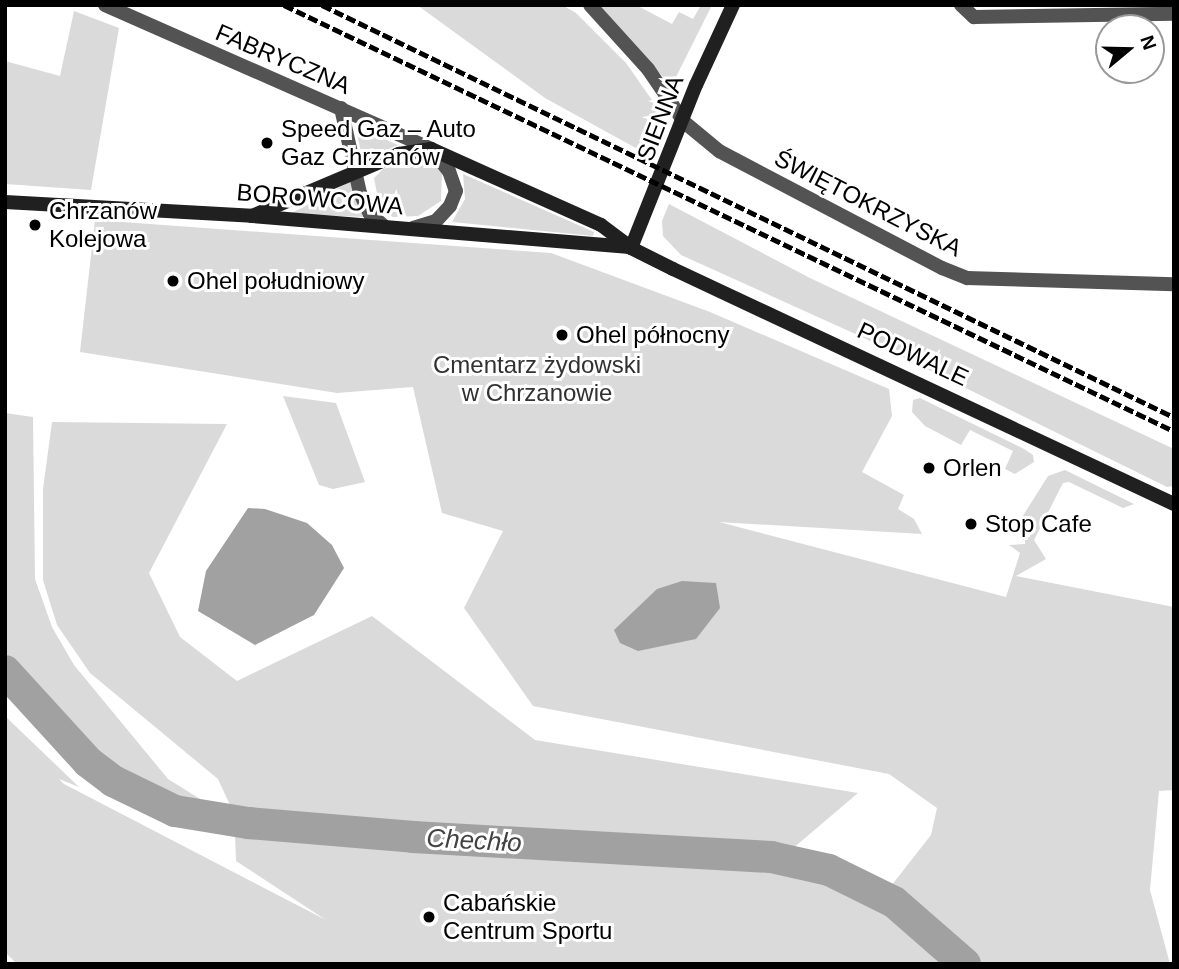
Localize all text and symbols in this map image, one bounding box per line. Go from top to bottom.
north arrow [1095,14,1165,84]
street label: FABRYCZNA [211,18,355,100]
text: N [1136,33,1161,53]
street label: SIENNA [631,71,689,165]
place label: Speed Gaz – Auto Gaz Chrzanów [281,115,477,171]
marker: Speed Gaz – Auto Gaz Chrzanów [259,135,275,151]
street label: ŚWIĘTOKRZYSKA [770,143,966,263]
street label: BOROWCOWA [236,177,404,221]
place label: Chrzanów Kolejowa [49,197,157,253]
marker: Chrzanów Kolejowa [27,217,43,233]
place label: Ohel południowy [187,267,364,295]
marker: Ohel południowy [165,273,181,289]
street label: PODWALE [853,316,973,392]
place label: Ohel północny [576,321,729,349]
marker: Ohel północny [554,327,570,343]
park label: Cmentarz żydowski w Chrzanowie [433,351,641,407]
place label: Orlen [943,454,1002,482]
marker: Orlen [921,460,937,476]
place label: Stop Cafe [985,510,1092,538]
marker: Stop Cafe [963,516,979,532]
water label: Chechło [426,823,522,859]
place label: Cabańskie Centrum Sportu [443,889,612,945]
marker: Cabańskie Centrum Sportu [421,909,437,925]

